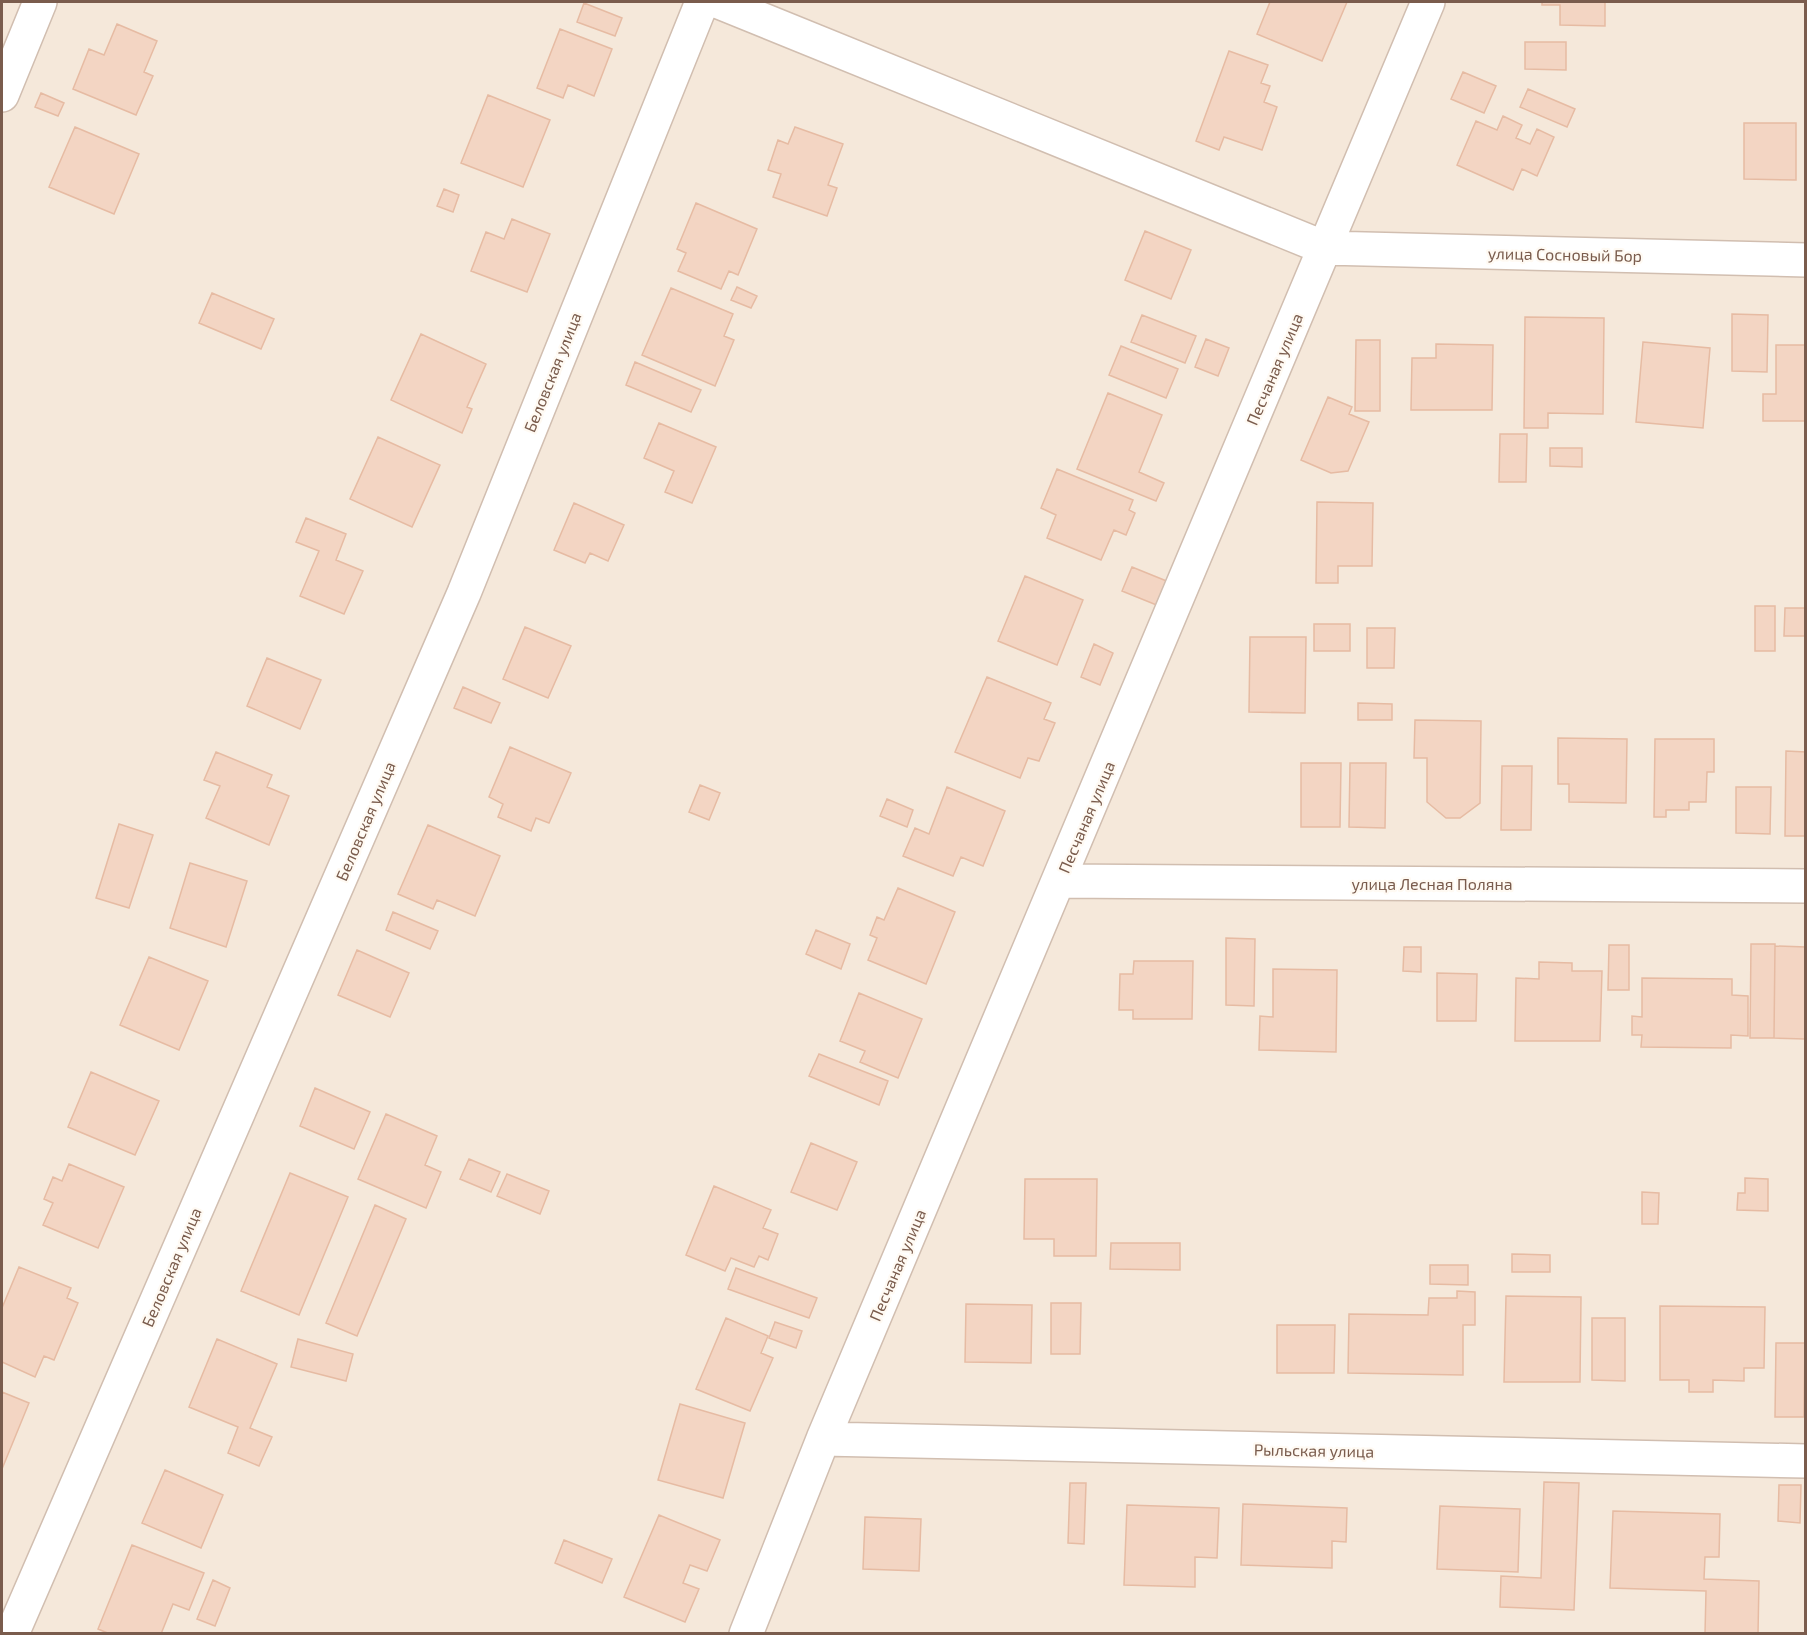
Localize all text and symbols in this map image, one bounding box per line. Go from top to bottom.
street label: улица Сосновый Бор [1488,243,1642,266]
street label: Беловская улица [519,309,586,435]
street label: Песчаная улица [1242,310,1307,428]
street label: Песчаная улица [1054,758,1119,876]
street label: Беловская улица [331,759,400,884]
street label: улица Лесная Поляна [1351,874,1513,894]
street label: Беловская улица [137,1205,206,1330]
street label: Песчаная улица [865,1206,930,1324]
street label: Рыльская улица [1254,1439,1374,1462]

